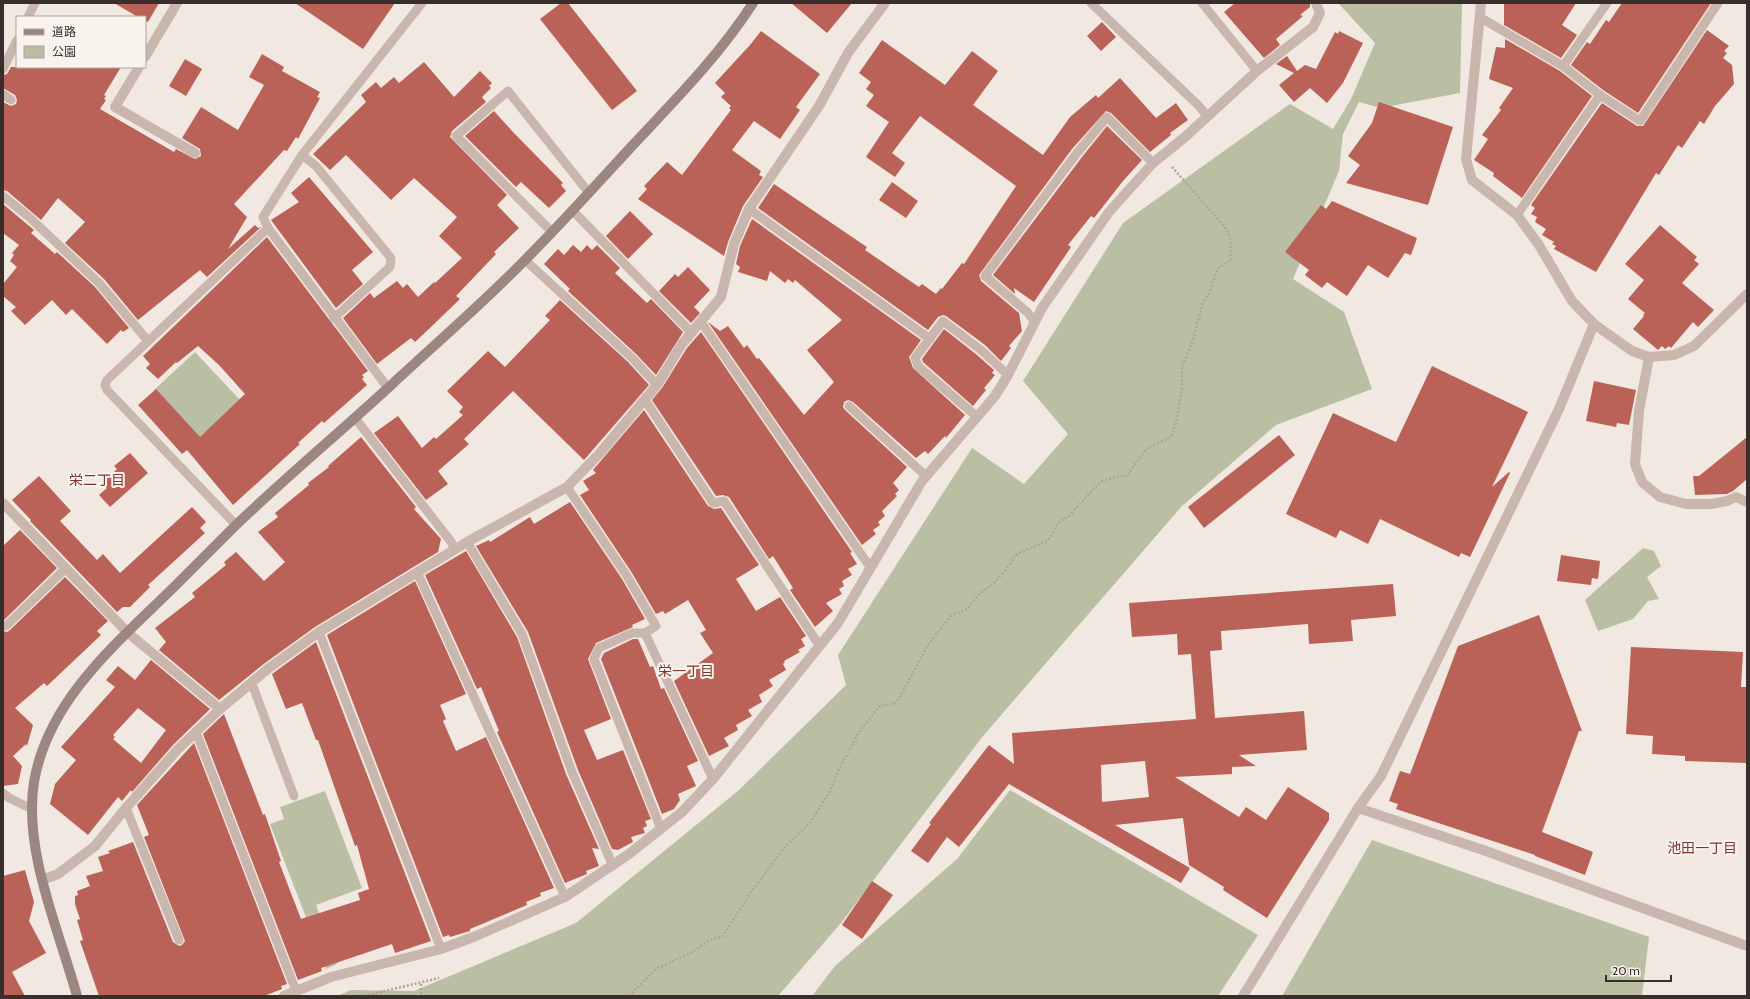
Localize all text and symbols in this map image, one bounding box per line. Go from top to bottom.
legend [16,16,146,68]
text: 道路 [52,24,76,39]
text: 公園 [52,44,76,59]
district label: 栄二丁目 [69,471,125,489]
district label: 栄一丁目 [658,662,714,680]
district label: 池田一丁目 [1667,839,1737,857]
scale bar [1606,957,1671,983]
text: 20 m [1612,963,1640,978]

